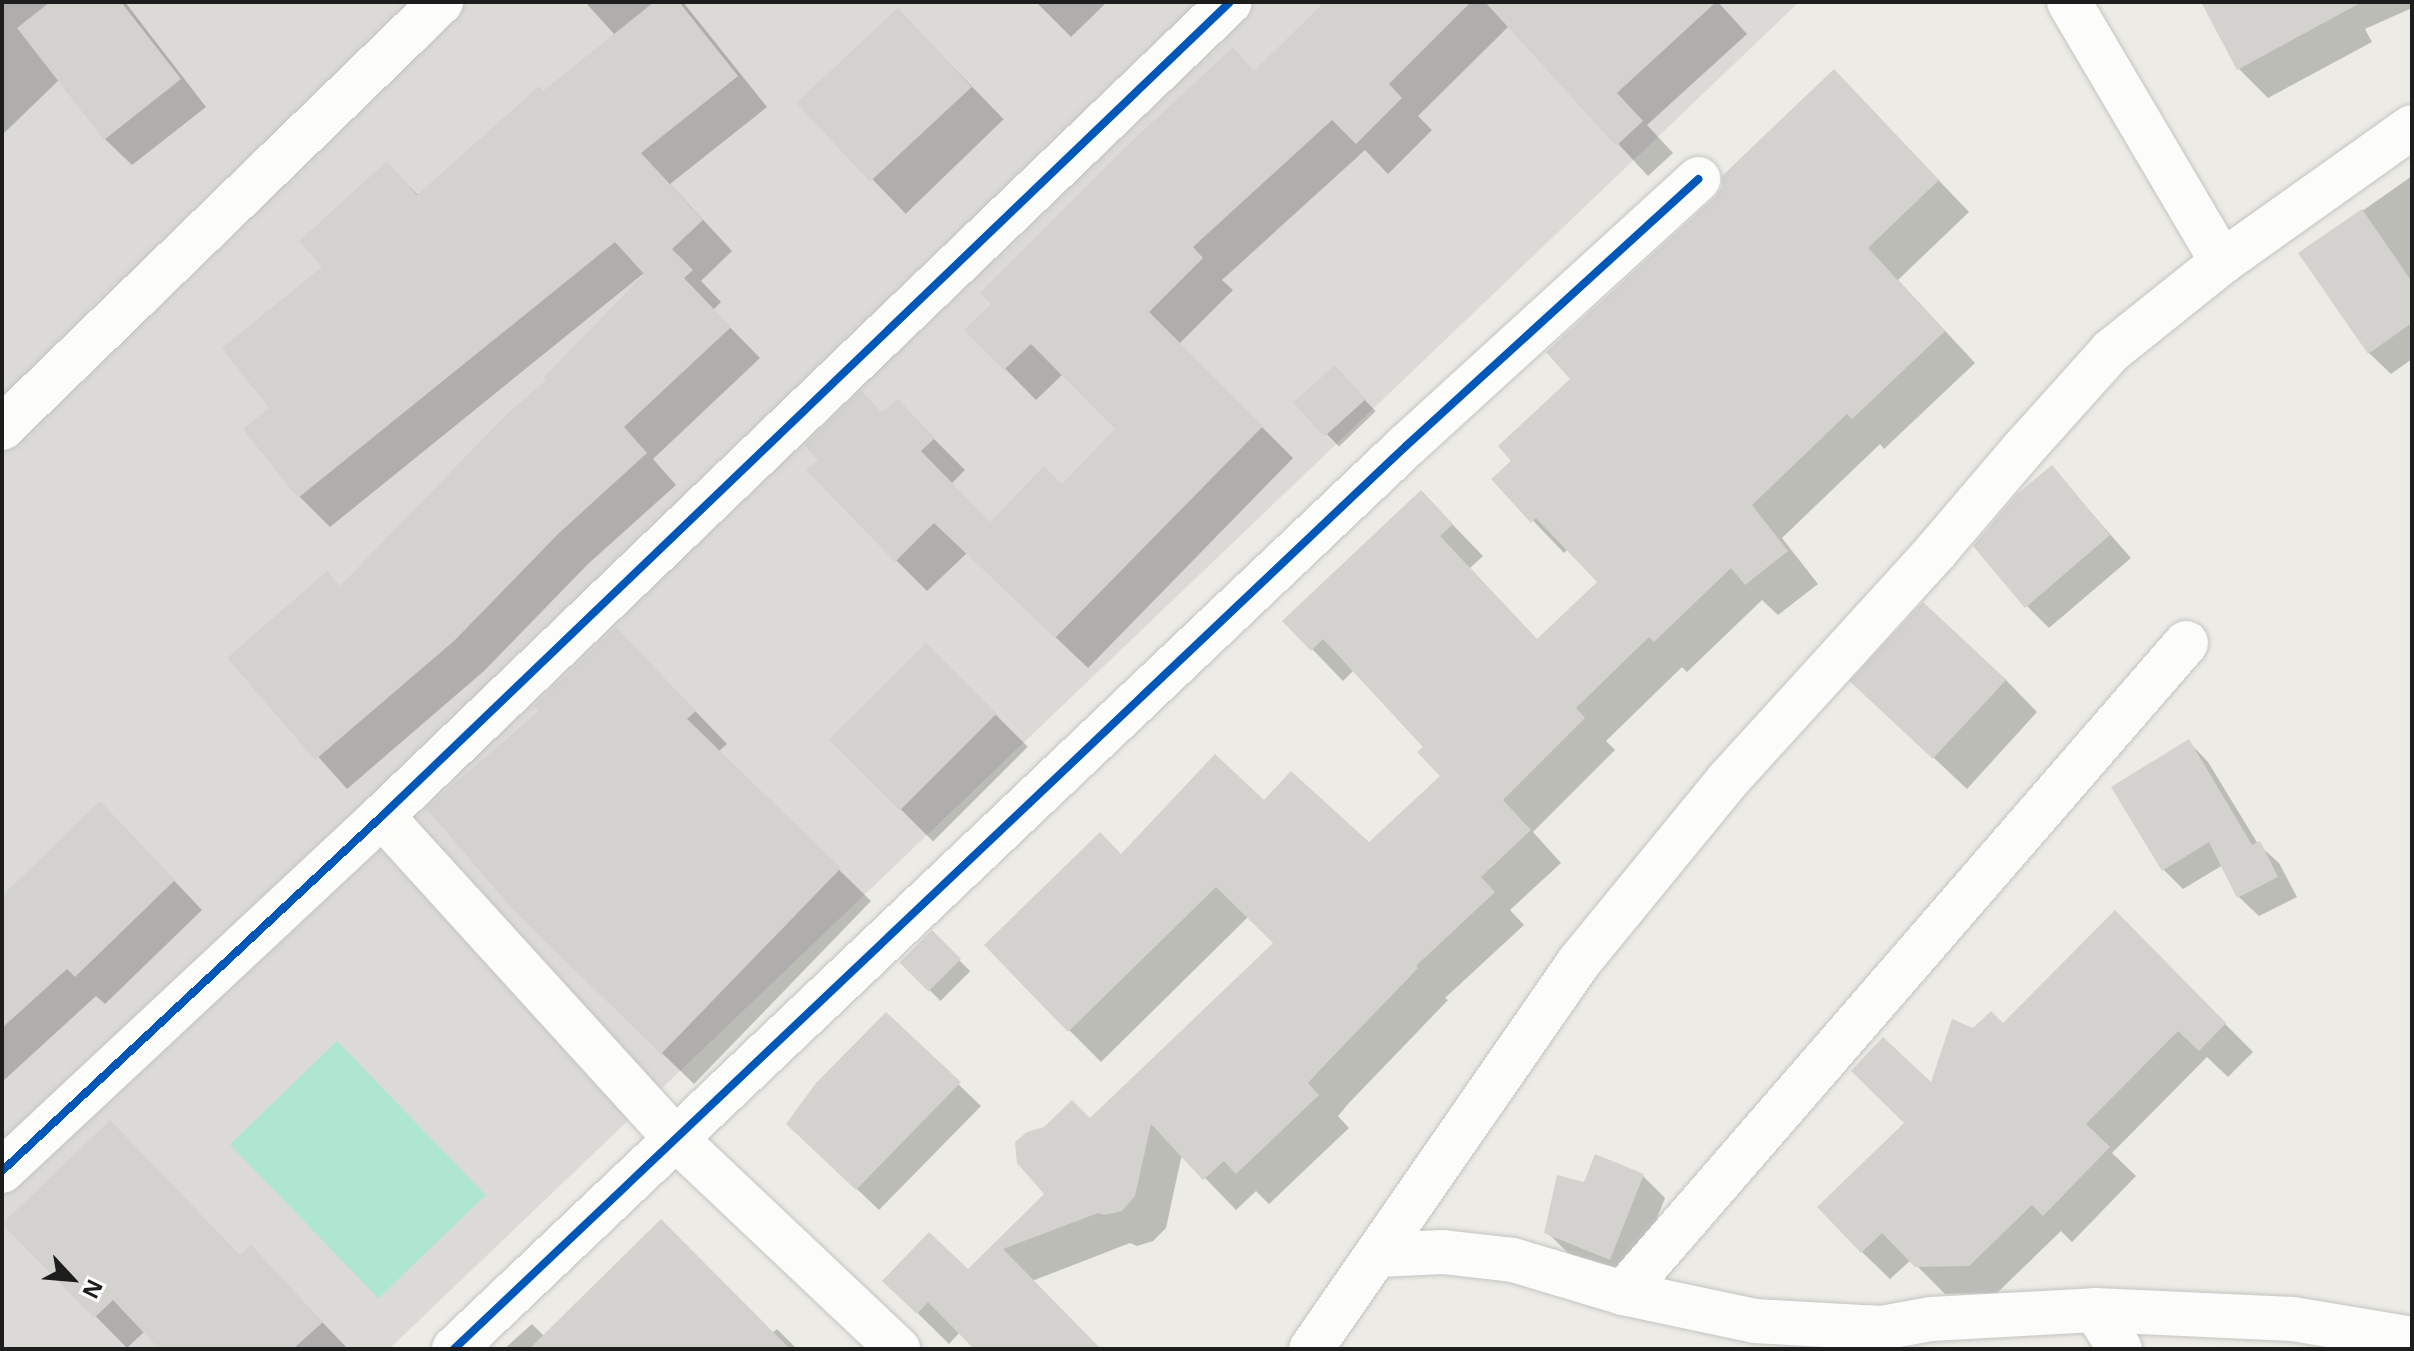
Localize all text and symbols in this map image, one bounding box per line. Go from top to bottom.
north arrow [32,1239,112,1319]
text: N [76,1275,111,1304]

